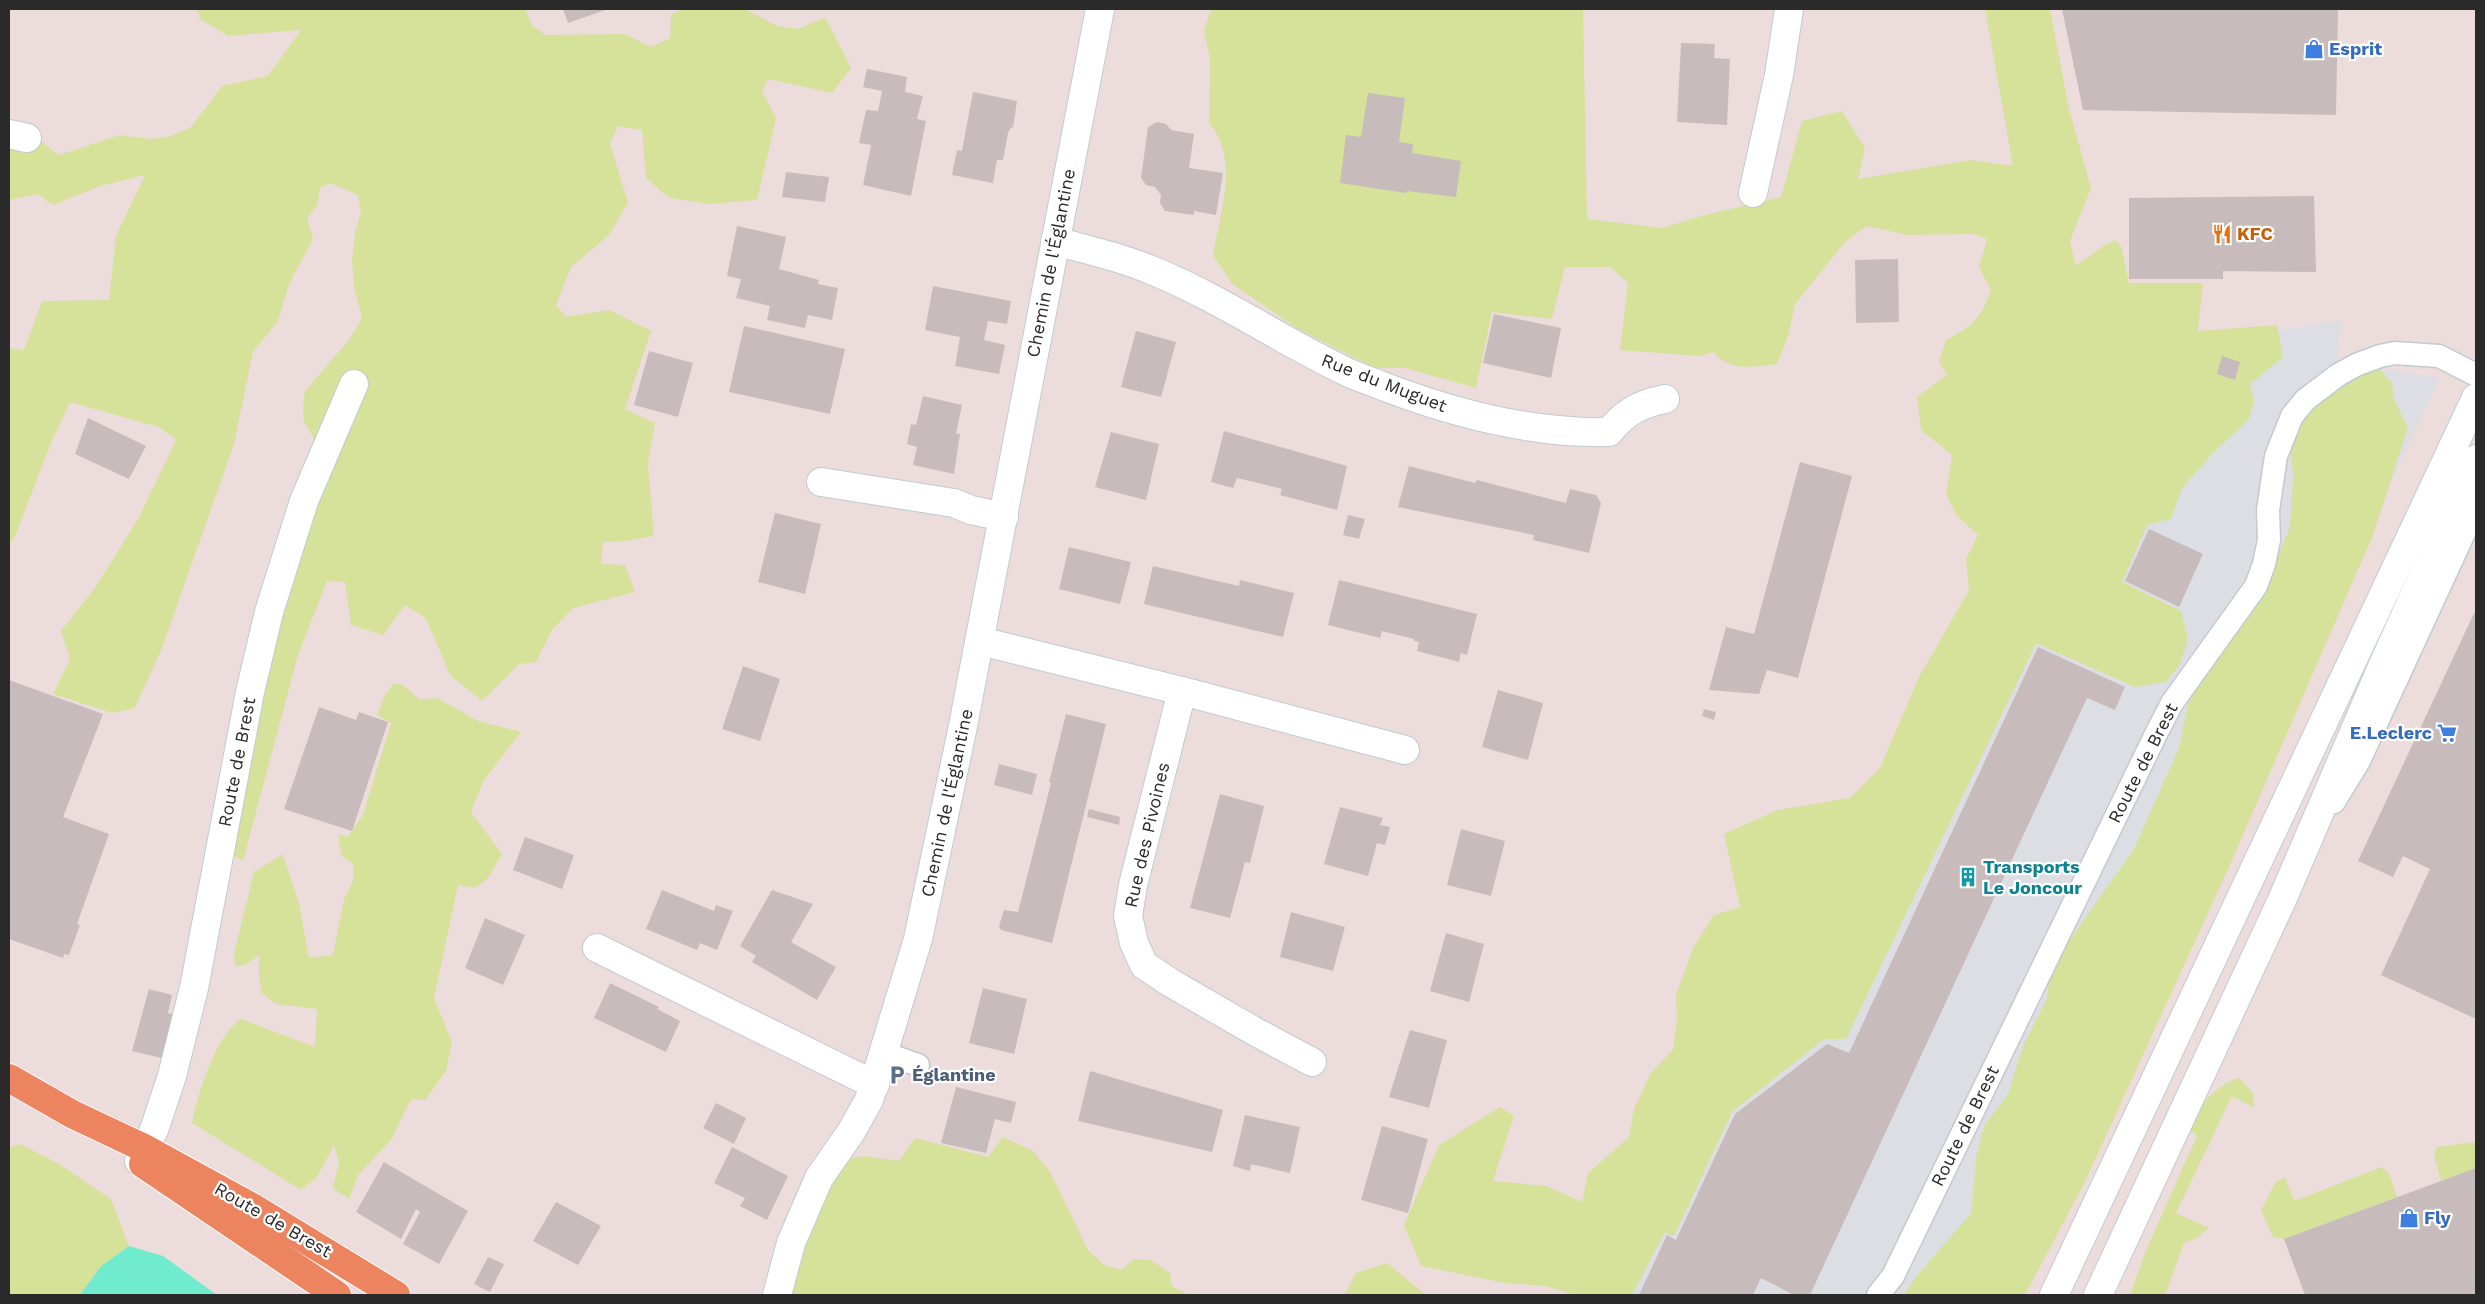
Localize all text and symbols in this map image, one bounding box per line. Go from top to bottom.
shop icon: Esprit [2303,38,2325,60]
place label: Esprit [2329,38,2382,59]
street label: Chemin de l'Églantine [1022,167,1079,359]
restaurant icon: KFC [2211,223,2233,245]
place label: KFC [2237,223,2273,244]
street label: Rue du Muguet [1319,349,1450,416]
street label: Route de Brest [214,695,259,829]
street label: Route de Brest [2103,699,2182,826]
street label: Chemin de l'Églantine [916,707,977,899]
place label: E.Leclerc [2350,722,2432,743]
supermarket icon: E.Leclerc [2436,722,2458,744]
street label: Rue des Pivoines [1120,760,1173,910]
place label: Transports Le Joncour [1983,856,2082,898]
building icon: Transports Le Joncour [1957,866,1979,888]
street label: Route de Brest [1926,1062,2003,1190]
parking icon: Églantine [886,1064,908,1086]
place label: Églantine [912,1064,996,1085]
street label: Route de Brest [211,1178,336,1262]
shop icon: Fly [2398,1207,2420,1229]
place label: Fly [2424,1207,2452,1228]

